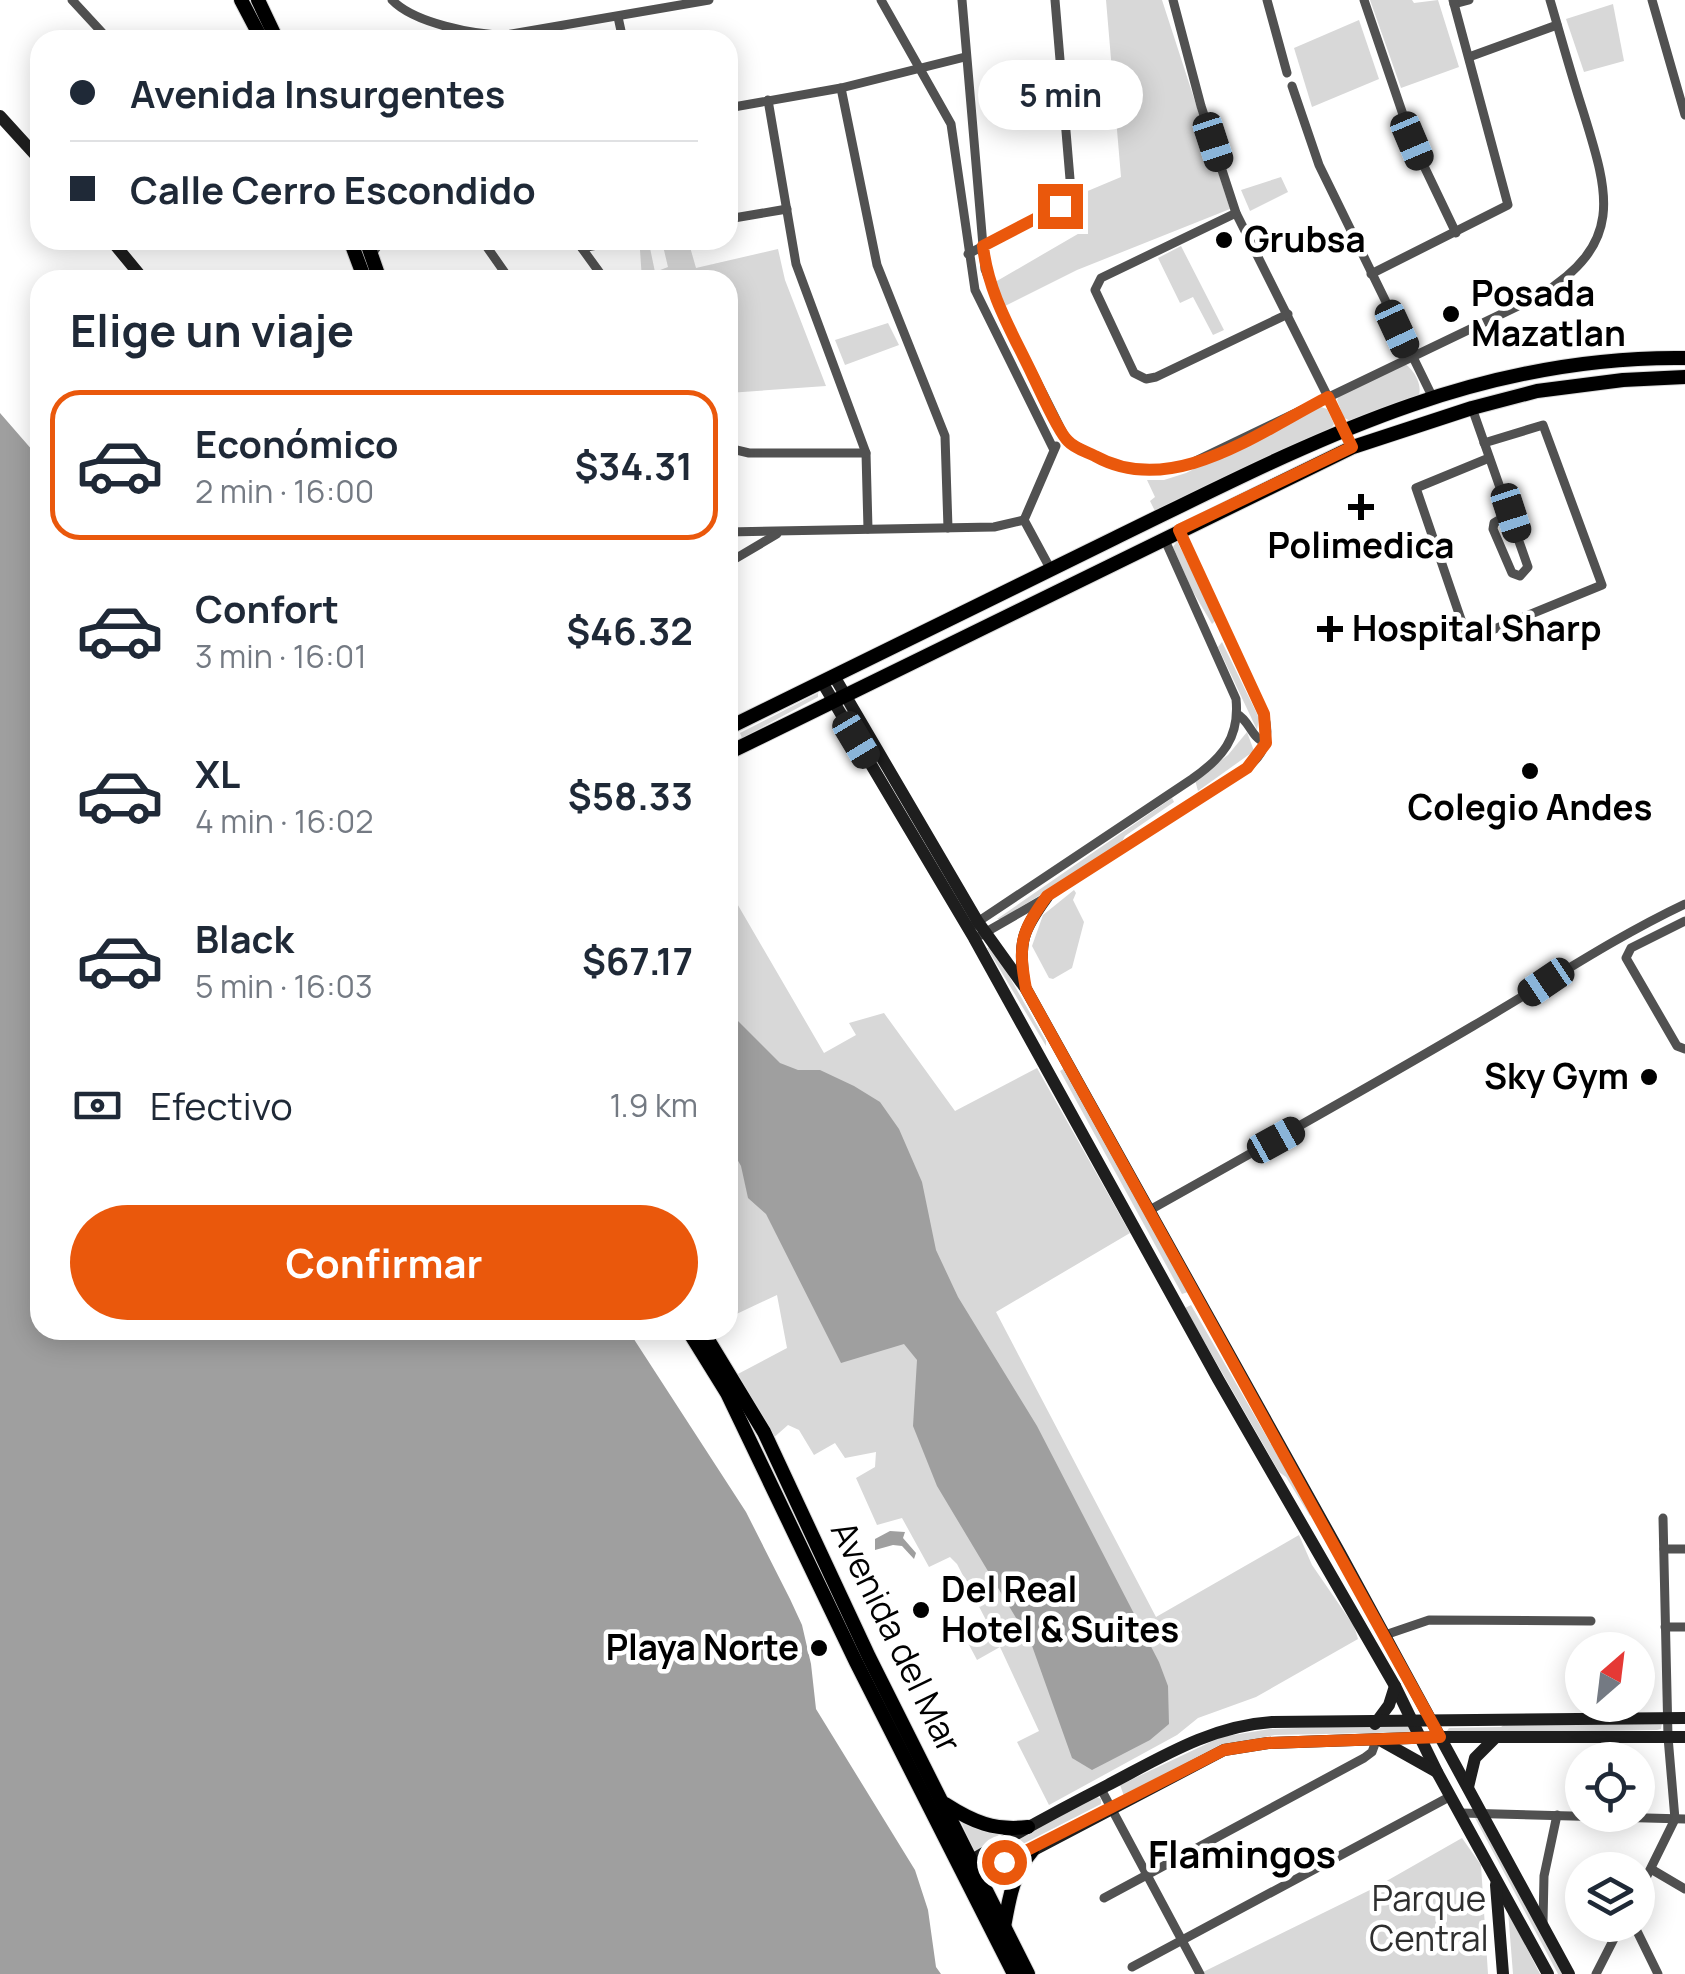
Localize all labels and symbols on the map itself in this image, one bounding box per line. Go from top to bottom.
callout: 5 min [978,61,1142,131]
car [1386,108,1438,174]
car [1189,109,1237,175]
route end [1038,184,1083,229]
place label: Grubsa [1244,215,1366,263]
marker: Grubsa [1213,229,1235,251]
place label: Posada Mazatlan [1471,269,1626,357]
car [1371,295,1423,363]
marker: Posada Mazatlan [1440,303,1462,325]
car [1487,480,1535,546]
marker: Polimedica [1348,494,1374,520]
place label: Polimedica [1268,521,1455,569]
place label: Hospital Sharp [1352,604,1602,652]
marker: Hospital Sharp [1317,616,1343,642]
car [828,707,884,773]
marker: Colegio Andes [1519,760,1541,782]
place label: Colegio Andes [1407,783,1653,831]
car [1513,953,1579,1011]
place label: Sky Gym [1484,1052,1629,1100]
marker: Sky Gym [1638,1066,1660,1088]
car [1242,1112,1310,1168]
street label: Avenida del Mar [820,1513,974,1760]
place label: Del Real Hotel & Suites [941,1565,1179,1653]
marker: Del Real Hotel & Suites [910,1599,932,1621]
place label: Playa Norte [606,1623,799,1671]
north arrow [1565,1632,1655,1722]
marker: Playa Norte [808,1637,830,1659]
district label: Flamingos [1148,1827,1336,1879]
route start [982,1840,1027,1885]
park label: Parque Central [1369,1874,1489,1962]

